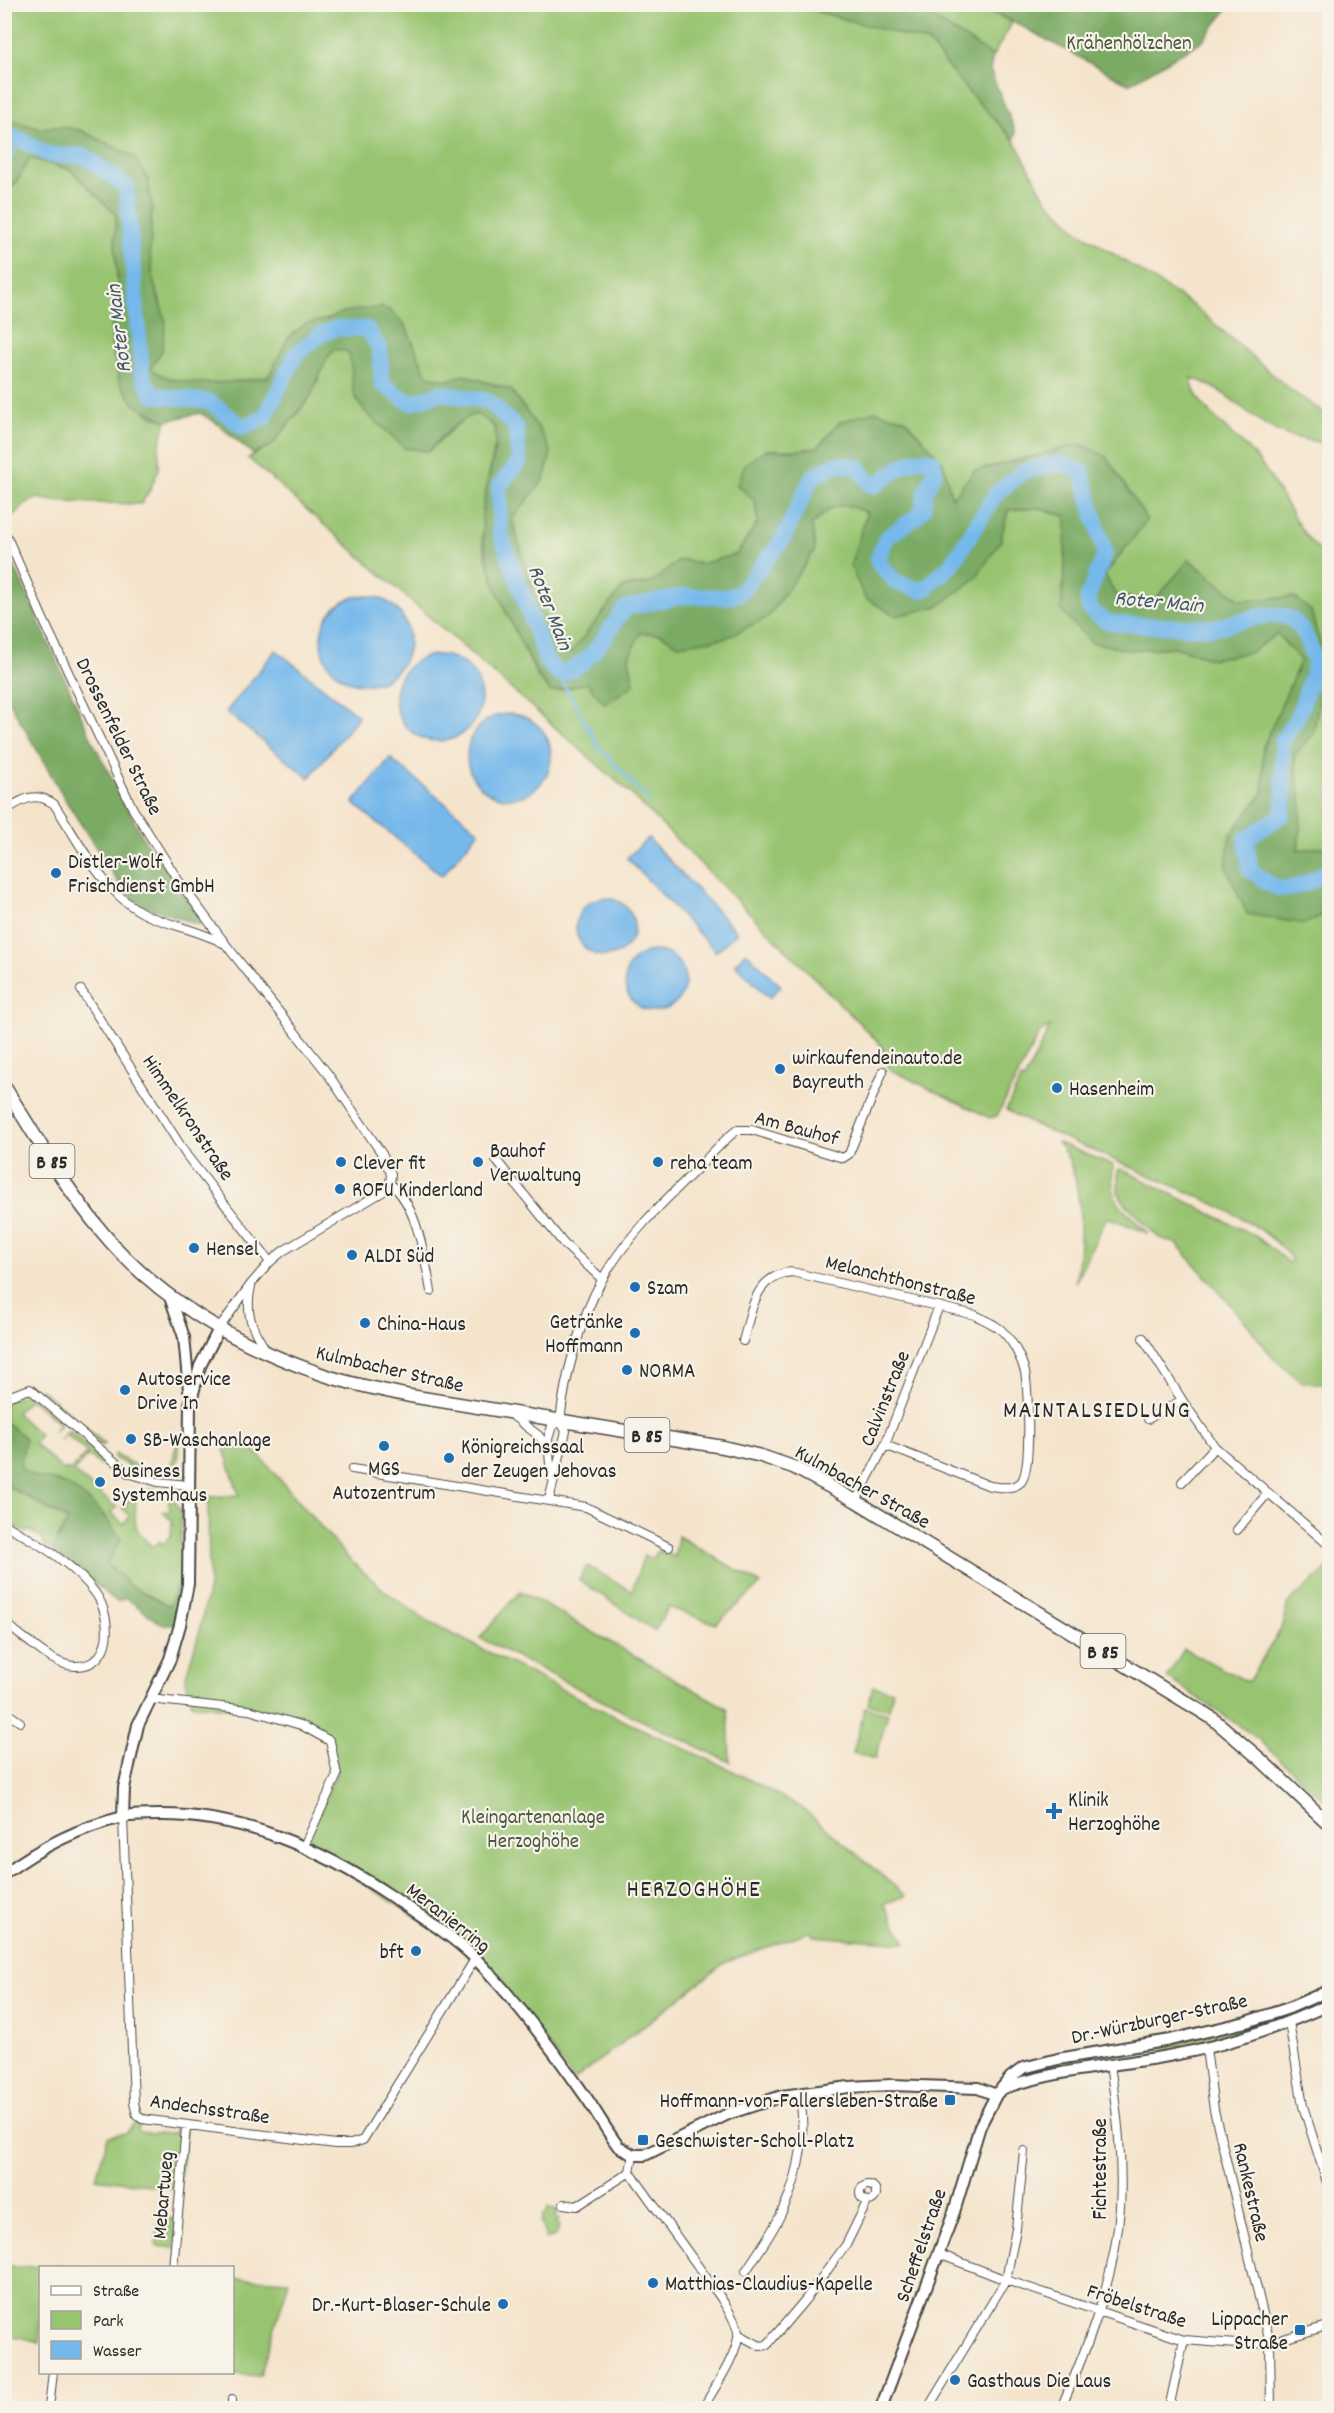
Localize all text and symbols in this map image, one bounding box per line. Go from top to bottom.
park label: Krähenhölzchen [1066,30,1192,60]
water label: Roter Main [100,282,141,375]
water label: Roter Main [518,561,579,656]
water label: Roter Main [1113,584,1205,623]
street label: Drossenfelder Straße [66,654,168,821]
place label: Distler-Wolf Frischdienst GmbH [68,849,215,903]
marker: Distler-Wolf Frischdienst GmbH [49,866,63,880]
place label: wirkaufendeinauto.de Bayreuth [792,1045,962,1099]
street label: Himmelkronstraße [133,1050,240,1188]
marker: wirkaufendeinauto.de Bayreuth [773,1062,787,1076]
place label: Hasenheim [1069,1076,1155,1106]
marker: Hasenheim [1050,1081,1064,1095]
street label: Am Bauhof [751,1104,842,1156]
place label: Bauhof Verwaltung [490,1138,581,1192]
road number: B 85 [29,1144,74,1178]
place label: Clever fit [353,1150,426,1180]
place label: reha team [670,1150,753,1180]
marker: Clever fit [334,1155,348,1169]
marker: Bauhof Verwaltung [471,1155,485,1169]
marker: reha team [651,1155,665,1169]
place label: ROFU Kinderland [352,1177,483,1207]
marker: ROFU Kinderland [333,1182,347,1196]
place label: Hensel [206,1236,259,1266]
marker: Hensel [187,1241,201,1255]
place label: ALDI Süd [364,1243,434,1273]
marker: ALDI Süd [345,1248,359,1262]
street label: Melanchthonstraße [822,1249,979,1315]
place label: Szam [647,1275,689,1305]
marker: Szam [628,1280,642,1294]
place label: Getränke Hoffmann [545,1309,623,1363]
place label: China-Haus [377,1311,466,1341]
marker: China-Haus [358,1316,372,1330]
marker: Getränke Hoffmann [628,1326,642,1340]
street label: Kulmbacher Straße [312,1339,466,1403]
street label: Calvinstraße [854,1347,920,1452]
place label: NORMA [639,1358,695,1388]
marker: NORMA [620,1363,634,1377]
place label: Autoservice Drive In [137,1366,231,1420]
marker: Autoservice Drive In [118,1383,132,1397]
district label: MAINTALSIEDLUNG [1003,1395,1191,1429]
road number: B 85 [624,1418,670,1452]
place label: SB-Waschanlage [143,1427,271,1457]
marker: SB-Waschanlage [124,1432,138,1446]
place label: Königreichssaal der Zeugen Jehovas [461,1434,616,1488]
marker: MGS Autozentrum [377,1439,391,1453]
street label: Kulmbacher Straße [788,1439,935,1538]
marker: Königreichssaal der Zeugen Jehovas [442,1451,456,1465]
place label: MGS Autozentrum [332,1456,436,1510]
place label: Business Systemhaus [112,1458,207,1512]
marker: Business Systemhaus [93,1475,107,1489]
road number: B 85 [1080,1634,1126,1668]
place label: Klinik Herzoghöhe [1068,1787,1160,1841]
marker: Klinik Herzoghöhe [1045,1802,1063,1820]
park label: Kleingartenanlage Herzoghöhe [461,1804,605,1858]
district label: HERZOGHÖHE [627,1874,761,1908]
street label: Meranierring [398,1877,496,1962]
place label: bft [380,1939,404,1969]
marker: bft [409,1944,423,1958]
street label: Dr.-Würzburger-Straße [1069,1988,1250,2054]
street label: Andechsstraße [148,2088,271,2134]
place label: Hoffmann-von-Fallersleben-Straße [659,2088,938,2118]
marker: Hoffmann-von-Fallersleben-Straße [943,2093,957,2107]
street label: Fichtestraße [1087,2118,1117,2220]
place label: Geschwister-Scholl-Platz [655,2128,854,2158]
marker: Geschwister-Scholl-Platz [636,2133,650,2147]
street label: Rankestraße [1223,2140,1275,2245]
street label: Mebartweg [146,2150,184,2240]
street label: Scheffelstraße [889,2185,956,2307]
legend [39,2266,234,2374]
place label: Matthias-Claudius-Kapelle [665,2271,873,2301]
marker: Matthias-Claudius-Kapelle [646,2276,660,2290]
street label: Fröbelstraße [1082,2278,1190,2338]
text: Straße [93,2280,139,2305]
place label: Dr.-Kurt-Blaser-Schule [312,2292,491,2322]
marker: Dr.-Kurt-Blaser-Schule [496,2297,510,2311]
place label: Lippacher Straße [1211,2306,1288,2360]
text: Park [93,2310,124,2335]
marker: Lippacher Straße [1293,2323,1307,2337]
text: Wasser [93,2340,142,2365]
place label: Gasthaus Die Laus [967,2368,1111,2398]
marker: Gasthaus Die Laus [948,2373,962,2387]

